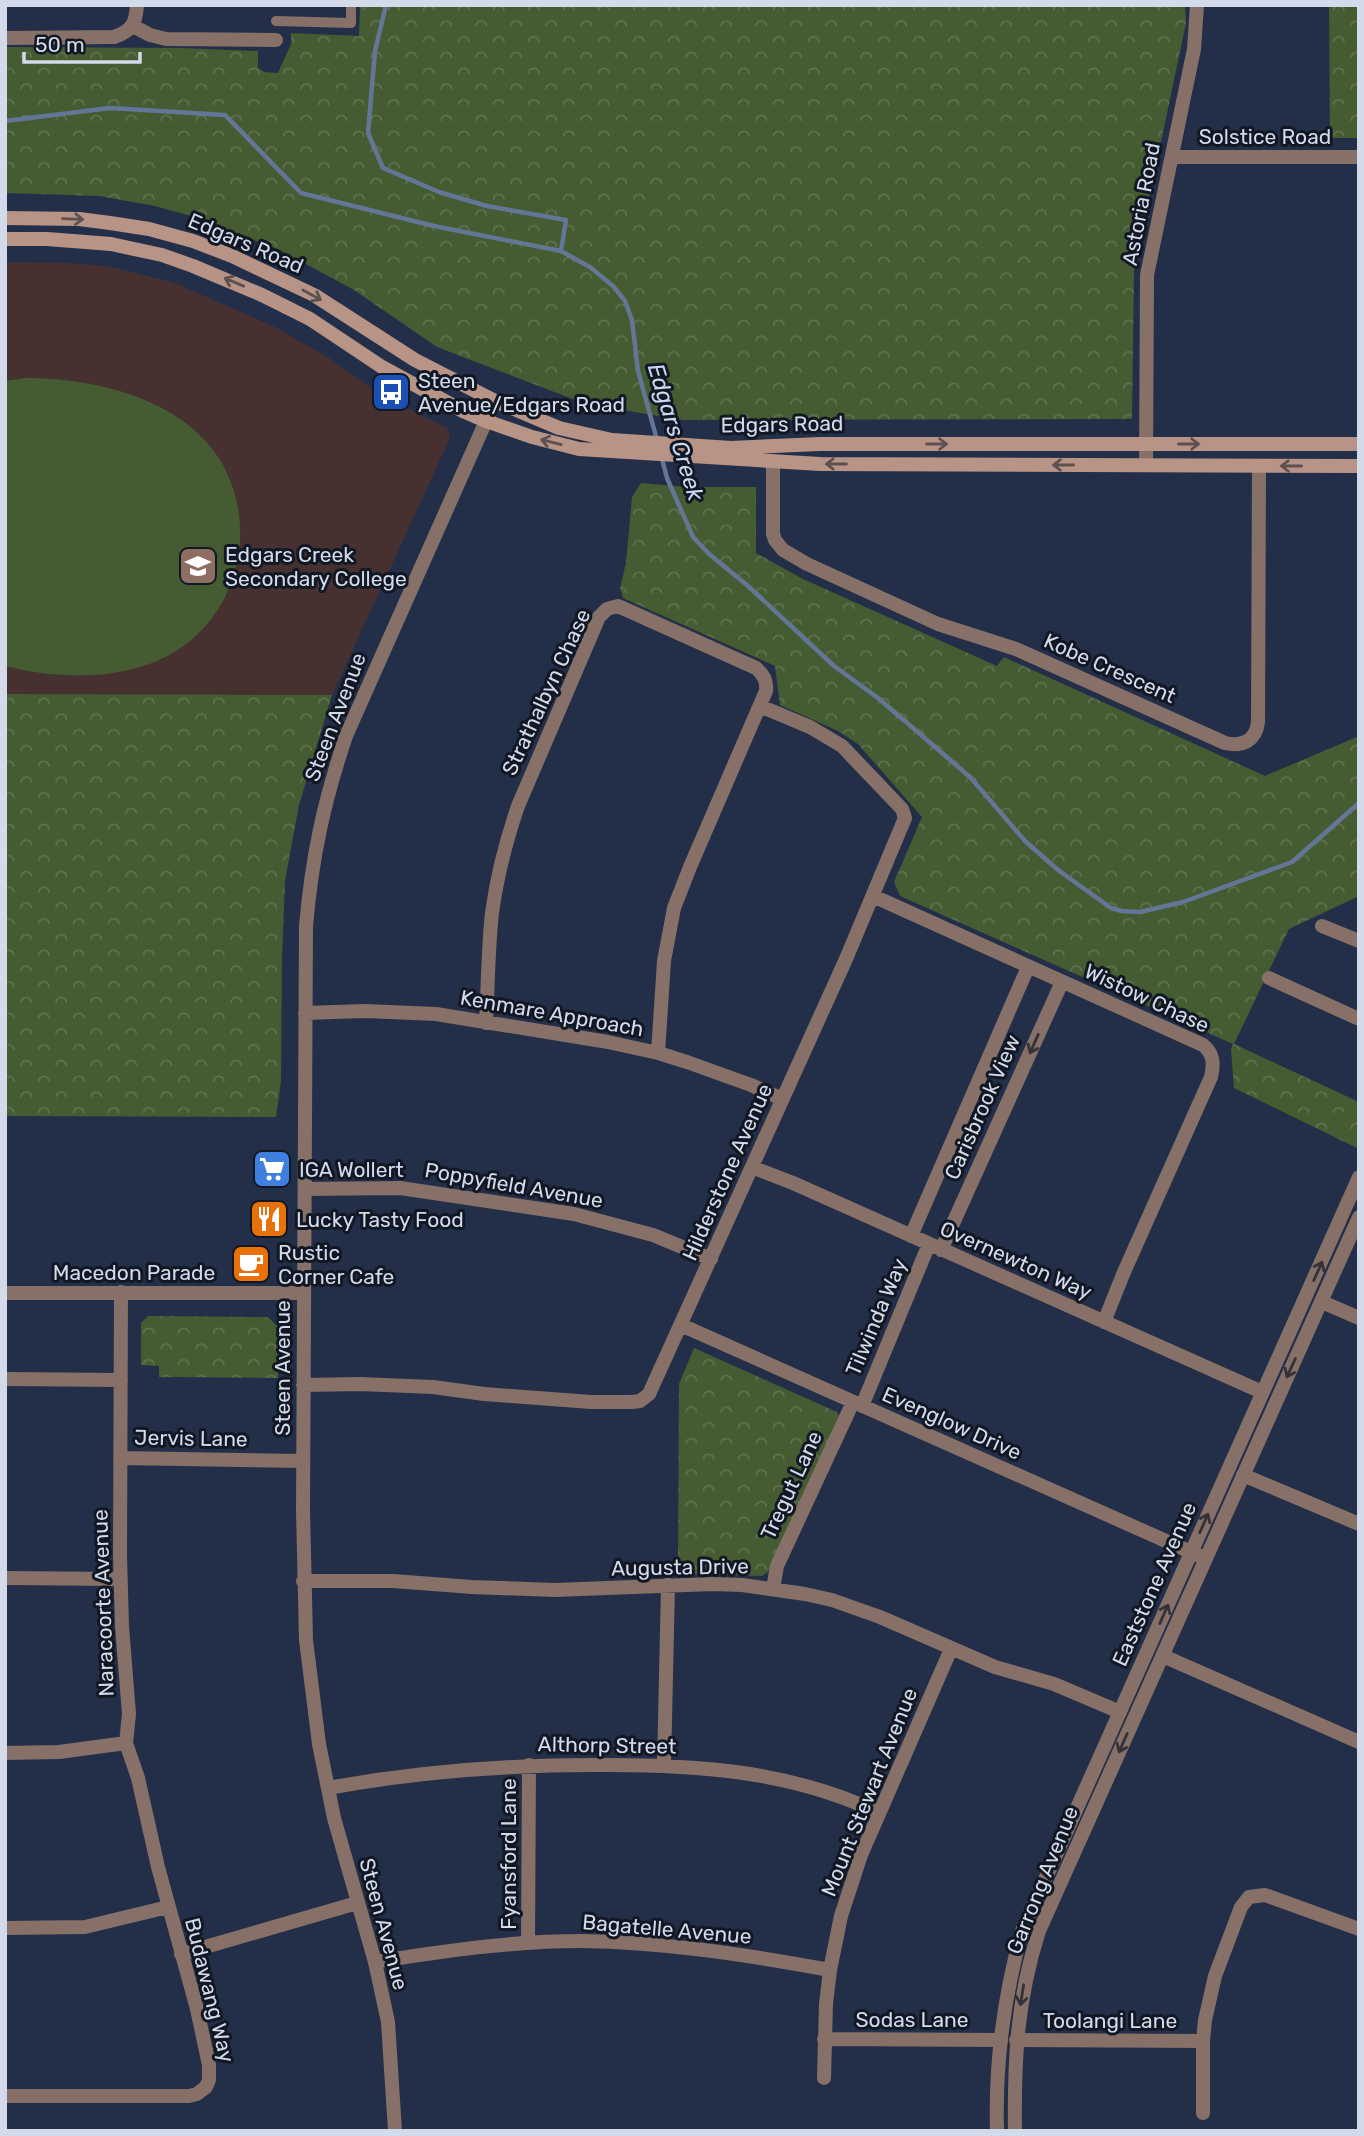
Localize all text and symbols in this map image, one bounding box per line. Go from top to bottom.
scale bar [24,21,140,65]
text: 50 m [35,32,85,57]
street label: Solstice Road [1199,124,1331,149]
street label: Astoria Road [1117,140,1165,268]
street label: Edgars Road [185,207,307,279]
one-way arrow [62,213,85,226]
one-way arrow [223,275,245,288]
one-way arrow [301,288,321,302]
water label: Edgars Creek [642,360,711,505]
place label: Steen Avenue/Edgars Road [418,368,625,417]
bus stop icon: Steen Avenue/Edgars Road [370,371,412,413]
street label: Edgars Road [720,410,844,438]
one-way arrow [540,435,562,448]
one-way arrow [925,437,948,451]
one-way arrow [1177,437,1200,451]
one-way arrow [824,457,847,471]
one-way arrow [1052,458,1075,472]
one-way arrow [1279,459,1302,473]
place label: Edgars Creek Secondary College [225,542,407,591]
school or university icon: Edgars Creek Secondary College [177,545,219,587]
street label: Strathalbyn Chase [496,605,596,779]
street label: Kobe Crescent [1040,628,1180,708]
street label: Steen Avenue [299,649,371,785]
street label: Wistow Chase [1081,958,1213,1038]
street label: Kenmare Approach [458,985,646,1041]
street label: Carisbrook View [939,1031,1025,1183]
one-way arrow [1027,1033,1040,1054]
street label: Hilderstone Avenue [677,1080,777,1264]
supermarket icon: IGA Wollert [251,1148,293,1190]
place label: IGA Wollert [299,1157,404,1182]
street label: Poppyfield Avenue [423,1157,605,1213]
restaurant icon: Lucky Tasty Food [248,1198,290,1240]
place label: Lucky Tasty Food [296,1207,464,1232]
street label: Overnewton Way [936,1215,1096,1305]
place label: Rustic Corner Cafe [278,1240,394,1289]
cafe icon: Rustic Corner Cafe [230,1243,272,1285]
street label: Tilwinda Way [840,1254,912,1379]
street label: Macedon Parade [53,1260,215,1285]
one-way arrow [1312,1261,1325,1282]
street label: Steen Avenue [270,1300,295,1436]
one-way arrow [1284,1357,1297,1378]
street label: Evenglow Drive [879,1381,1025,1465]
street label: Jervis Lane [134,1425,248,1451]
street label: Tregut Lane [755,1427,827,1543]
street label: Eaststone Avenue [1107,1498,1201,1670]
street label: Naracoorte Avenue [87,1509,119,1697]
one-way arrow [1198,1513,1211,1534]
street label: Augusta Drive [611,1553,749,1581]
one-way arrow [1158,1604,1171,1625]
street label: Mount Stewart Avenue [816,1684,922,1900]
street label: Althorp Street [537,1731,677,1759]
one-way arrow [1116,1732,1129,1753]
street label: Fyansford Lane [496,1778,521,1930]
street label: Garrong Avenue [1001,1802,1083,1958]
street label: Steen Avenue [354,1855,414,1993]
street label: Bagatelle Avenue [581,1909,753,1949]
street label: Budawang Way [180,1915,240,2065]
one-way arrow [1015,1984,1028,2006]
street label: Sodas Lane [856,2007,968,2032]
street label: Toolangi Lane [1043,2008,1177,2033]

